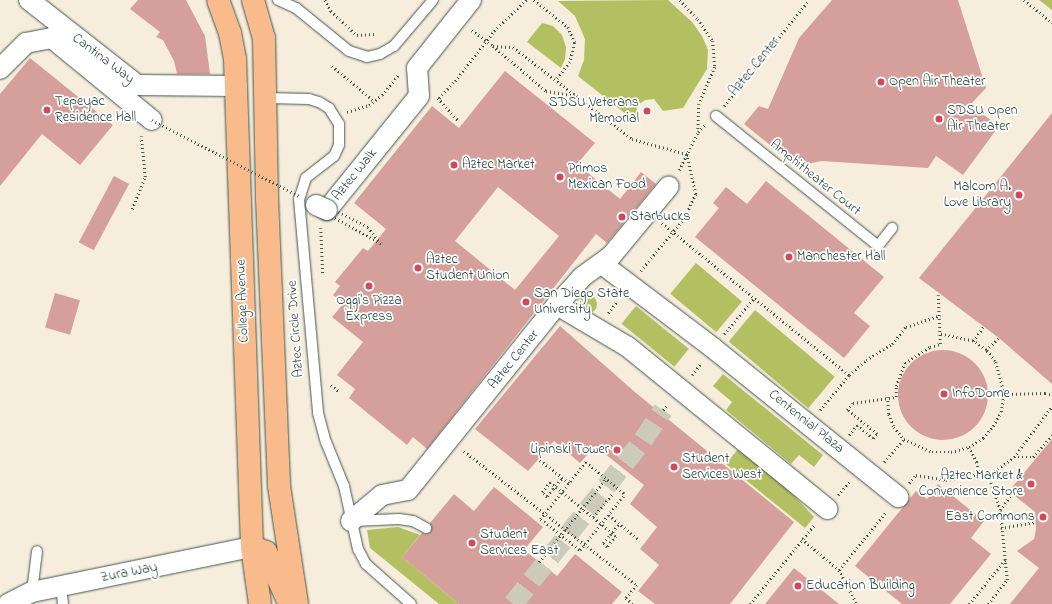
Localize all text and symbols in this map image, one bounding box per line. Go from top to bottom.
street label: Cantina Way [69,30,137,88]
street label: Aztec Center [726,34,784,100]
place label: Open Air Theater [889,74,985,90]
marker: Open Air Theater [876,77,886,87]
place label: Tepeyac Residence Hall [55,94,136,126]
place label: SDSU Veterans Memorial [549,95,639,128]
place label: SDSU Open Air Theater [947,103,1018,136]
marker: Tepeyac Residence Hall [42,105,52,115]
marker: SDSU Veterans Memorial [642,106,652,116]
marker: SDSU Open Air Theater [934,114,944,124]
street label: Amphitheater Court [766,136,864,220]
street label: Aztec Walk [329,146,381,204]
place label: Aztec Market [462,157,535,173]
marker: Aztec Market [449,160,459,170]
place label: Primos Mexican Food [568,161,646,194]
marker: Primos Mexican Food [555,172,565,182]
place label: Malcom A. Love Library [944,179,1011,212]
marker: Malcom A. Love Library [1014,190,1024,200]
place label: Starbucks [630,209,690,225]
marker: Starbucks [617,212,627,222]
place label: Manchester Hall [797,249,885,265]
place label: Aztec Student Union [426,252,509,284]
marker: Manchester Hall [784,252,794,262]
street label: College Avenue [233,259,253,343]
marker: Aztec Student Union [413,263,423,273]
street label: Aztec Circle Drive [284,280,308,378]
marker: Oggi's Pizza Express [364,281,374,291]
place label: San Diego State University [534,286,629,318]
place label: Oggi's Pizza Express [336,293,402,326]
marker: San Diego State University [521,297,531,307]
street label: Aztec Center [485,327,543,393]
street label: Centennial Plaza [765,386,847,458]
place label: InfoDome [952,386,1010,402]
marker: InfoDome [939,389,949,399]
place label: Lipinski Tower [530,442,609,458]
marker: Lipinski Tower [612,445,622,455]
place label: Student Services West [682,451,762,484]
marker: Student Services West [669,462,679,472]
place label: Aztec Market & Convenience Store [919,468,1023,500]
marker: Aztec Market & Convenience Store [1026,479,1036,489]
place label: East Commons [946,509,1035,525]
marker: East Commons [1038,512,1048,522]
place label: Student Services East [480,527,559,560]
marker: Student Services East [467,538,477,548]
street label: Zura Way [99,559,159,587]
place label: Education Building [806,578,915,594]
marker: Education Building [793,581,803,591]

